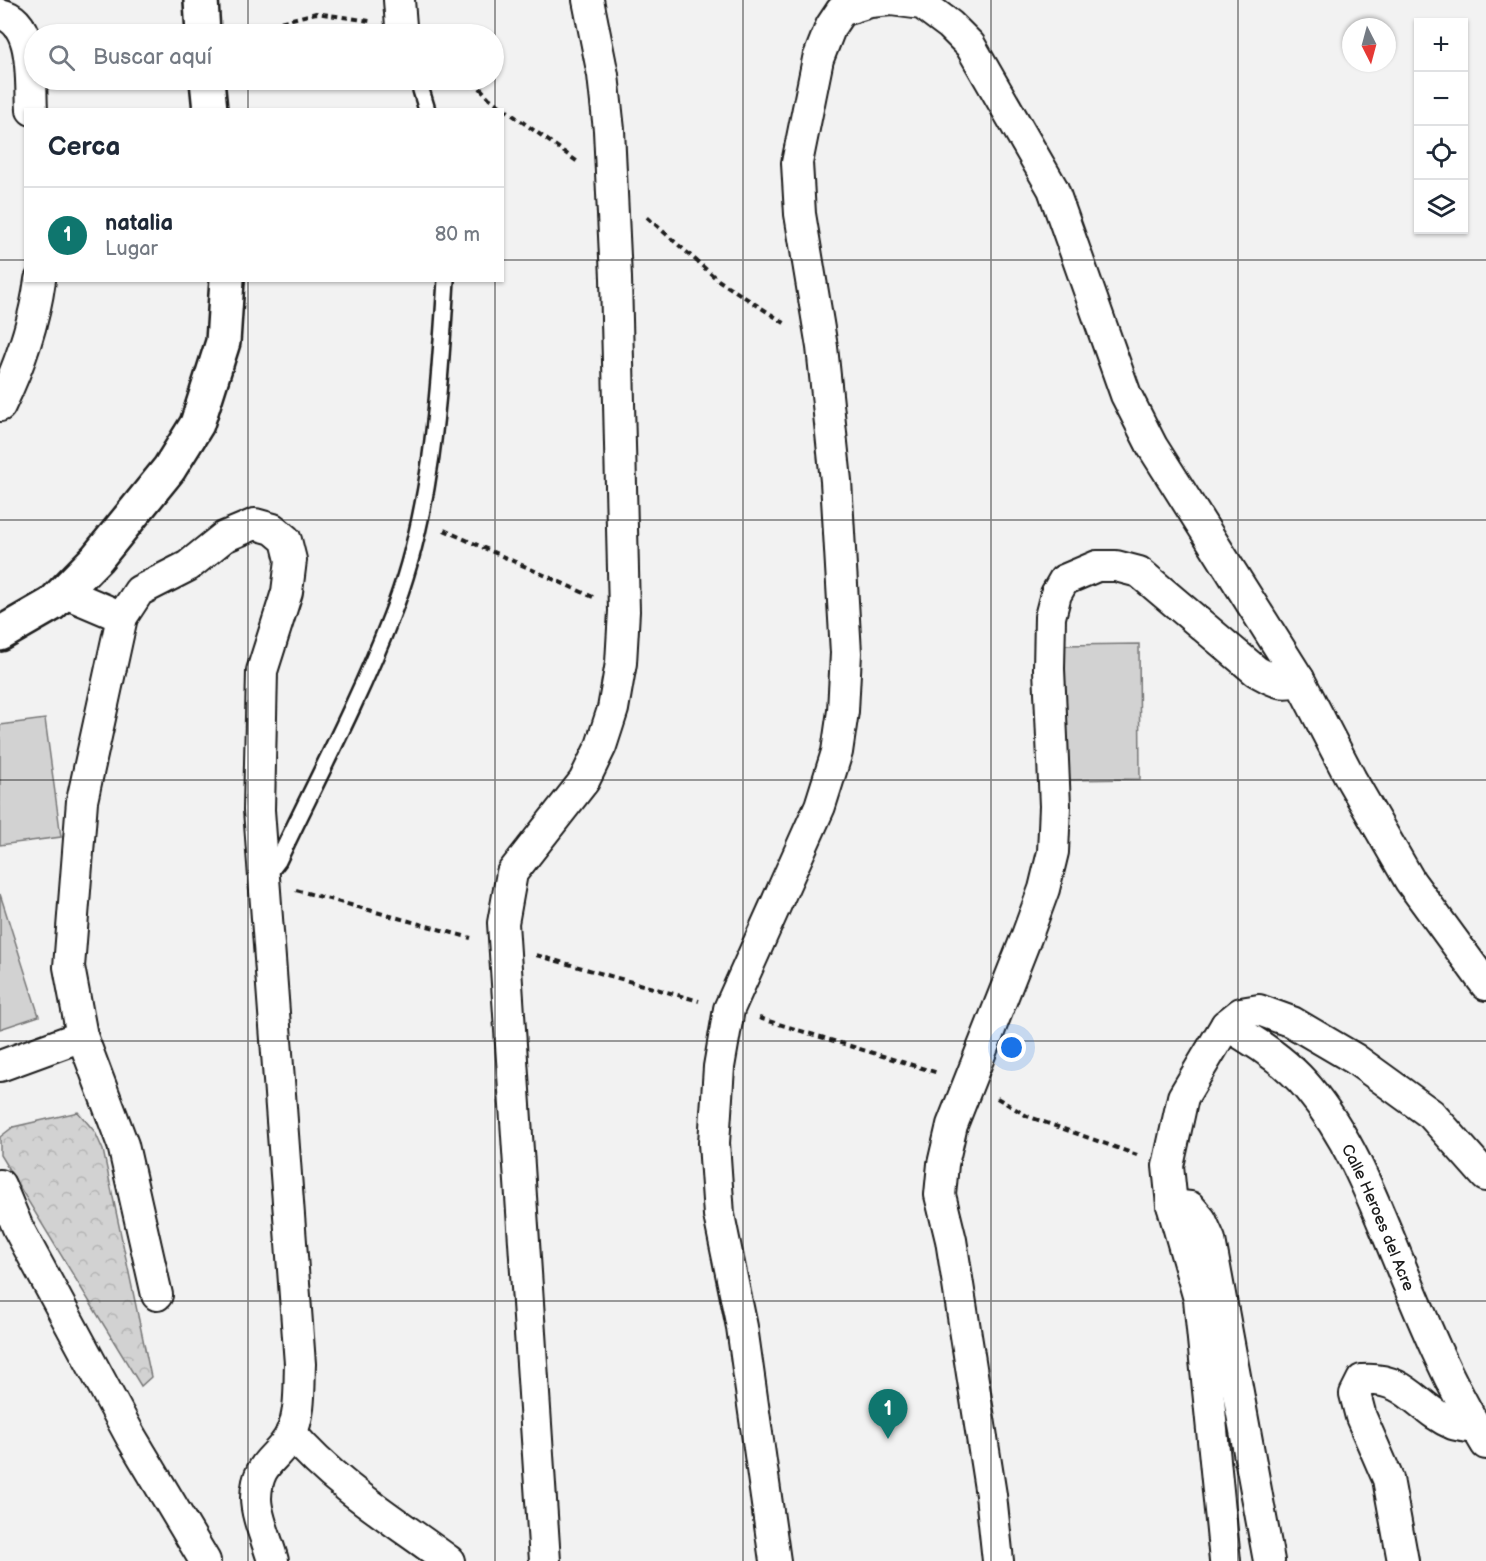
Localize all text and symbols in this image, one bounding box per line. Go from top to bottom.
north arrow [1342,18,1396,72]
map controls [1414,18,1468,234]
button: + [1414,18,1468,72]
search box [24,24,504,90]
icon: search [45,41,78,74]
text: Buscar aquí [93,44,212,71]
button: − [1414,72,1468,126]
button: locate [1414,126,1468,180]
text: Cerca [48,132,120,163]
button: layers [1414,180,1468,234]
text: natalia [105,210,173,237]
text: 1 [63,223,72,247]
text: 80 m [435,223,480,247]
text: Lugar [105,237,158,261]
your location [997,1033,1026,1062]
street label: Calle Heroes del Acre [1337,1141,1418,1294]
pin: 1 [868,1390,908,1439]

